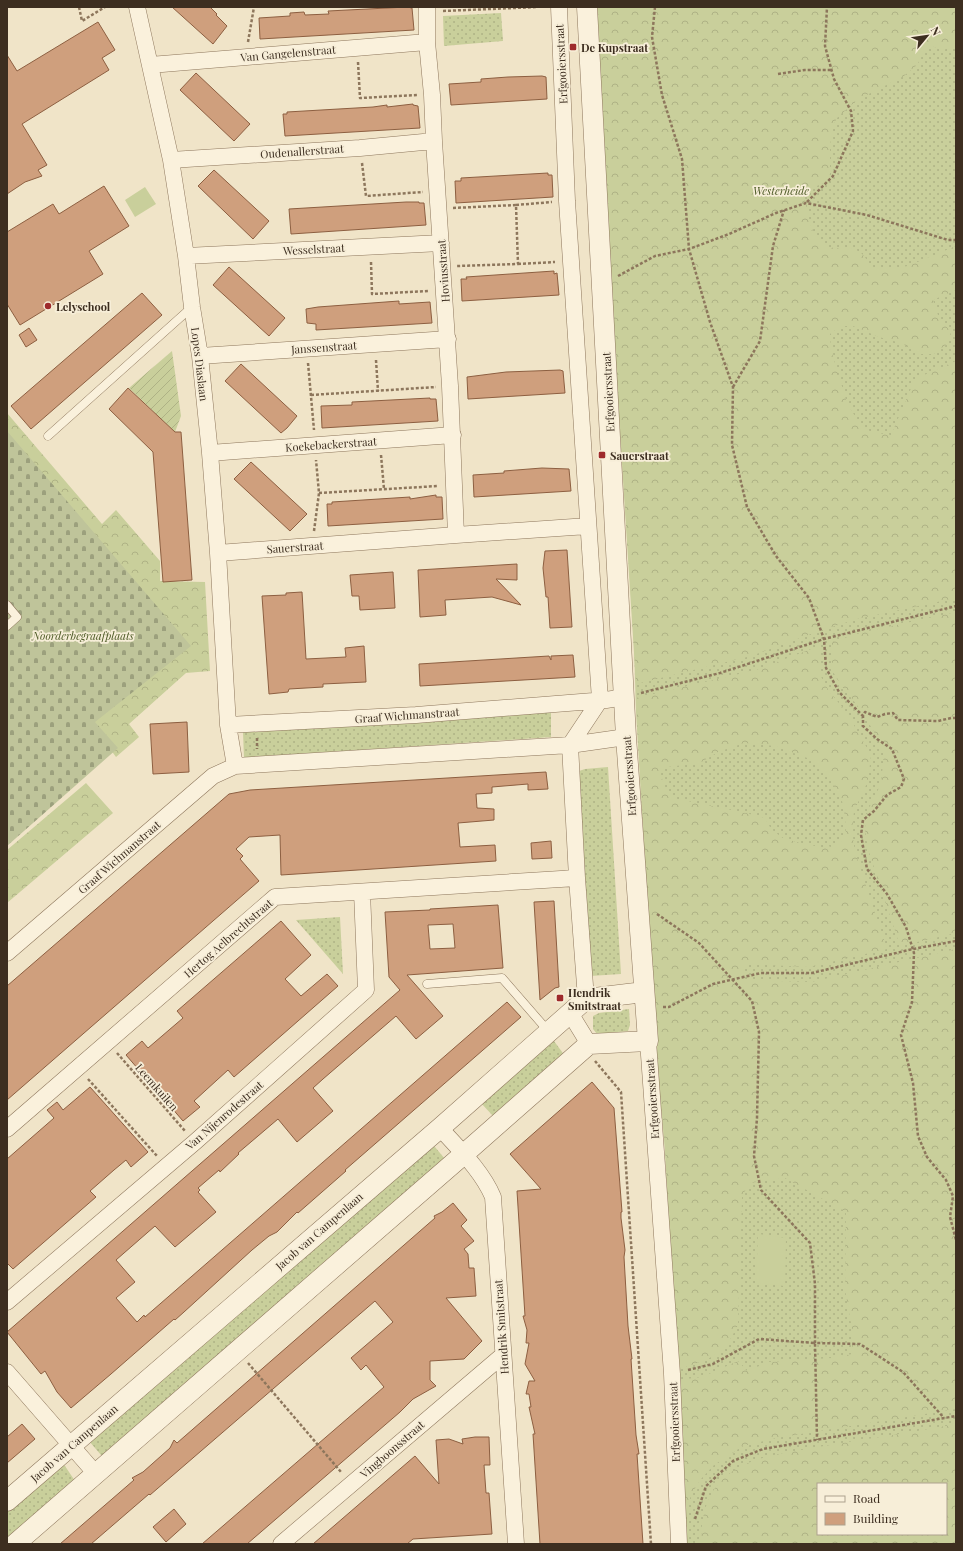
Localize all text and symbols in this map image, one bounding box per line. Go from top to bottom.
north arrow [907,16,947,56]
street label: Erfgooiersstraat [551,24,571,104]
text: N [928,24,945,38]
place label: De Kupstraat [581,40,648,55]
street label: Van Gangelenstraat [239,41,336,65]
marker: De Kupstraat [568,42,578,52]
street label: Oudenallerstraat [260,141,344,161]
park label: Westerheide [753,183,809,198]
street label: Hoviusstraat [433,239,453,303]
street label: Wesselstraat [282,240,345,258]
place label: Lelyschool [56,299,111,314]
marker: Lelyschool [43,301,53,311]
street label: Lopes Diaslaan [188,326,212,402]
street label: Janssenstraat [290,337,357,357]
street label: Erfgooiersstraat [598,352,618,432]
street label: Koekebackerstraat [285,433,377,455]
place label: Sauerstraat [610,448,669,463]
marker: Sauerstraat [597,450,607,460]
street label: Sauerstraat [266,538,324,556]
park label: Noorderbegraafplaats [31,628,135,643]
street label: Graaf Wichmanstraat [354,704,460,726]
street label: Erfgooiersstraat [619,735,639,816]
street label: Graaf Wichmanstraat [75,817,164,897]
street label: Hertog Aelbrechtstraat [180,895,276,981]
place label: Hendrik Smitstraat [568,985,621,1013]
marker: Hendrik Smitstraat [555,993,565,1003]
street label: Erfgooiersstraat [642,1058,662,1139]
street label: Leemkuilen [132,1060,182,1114]
street label: Van Nijenrodestraat [181,1077,266,1154]
street label: Jacob van Campenlaan [271,1189,366,1274]
street label: Hendrik Smitstraat [490,1279,512,1375]
street label: Erfgooiersstraat [665,1382,683,1462]
street label: Jacob van Campenlaan [26,1401,121,1486]
street label: Vingboonsstraat [356,1417,427,1482]
legend [817,1483,947,1535]
text: Road [853,1490,880,1506]
text: Building [853,1510,899,1526]

